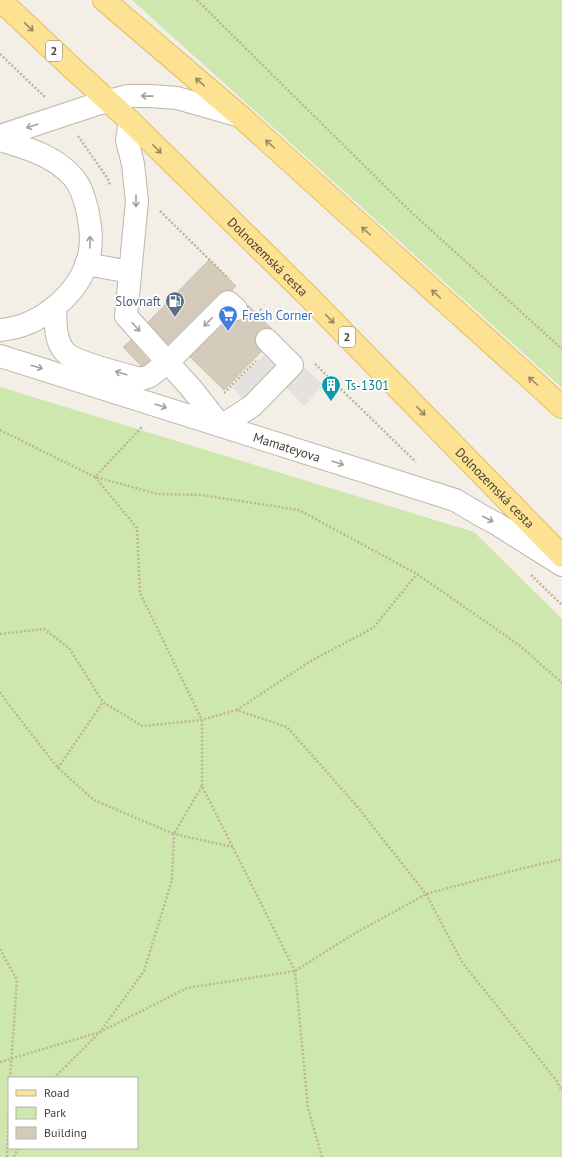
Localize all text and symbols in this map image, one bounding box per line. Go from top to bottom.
one-way arrow [24,22,34,32]
road number: 2 [46,41,62,61]
one-way arrow [194,77,205,86]
one-way arrow [141,92,154,100]
one-way arrow [26,122,38,130]
one-way arrow [265,139,275,148]
one-way arrow [152,144,162,153]
one-way arrow [132,194,140,207]
street label: Dolnozemská cesta [224,214,311,300]
one-way arrow [362,227,372,236]
one-way arrow [86,236,94,249]
fuel station icon: Slovnaft [164,290,186,318]
one-way arrow [431,290,442,299]
place label: Slovnaft [115,293,162,310]
supermarket icon: Fresh Corner [217,304,239,332]
place label: Fresh Corner [242,307,313,324]
one-way arrow [325,314,335,324]
one-way arrow [204,317,213,327]
one-way arrow [132,322,141,332]
road number: 2 [339,327,355,347]
one-way arrow [31,364,44,371]
one-way arrow [115,369,128,376]
building icon: Ts-1301 [320,374,342,402]
place label: Ts-1301 [345,377,389,394]
one-way arrow [528,377,538,386]
one-way arrow [155,403,168,410]
one-way arrow [416,406,426,416]
street label: Mamateyova [251,429,323,466]
street label: Dolnozemská cesta [452,444,538,532]
one-way arrow [332,460,345,467]
one-way arrow [482,516,494,524]
legend [8,1077,138,1149]
text: Road [44,1085,69,1100]
text: Park [44,1105,66,1120]
text: Building [44,1125,87,1140]

